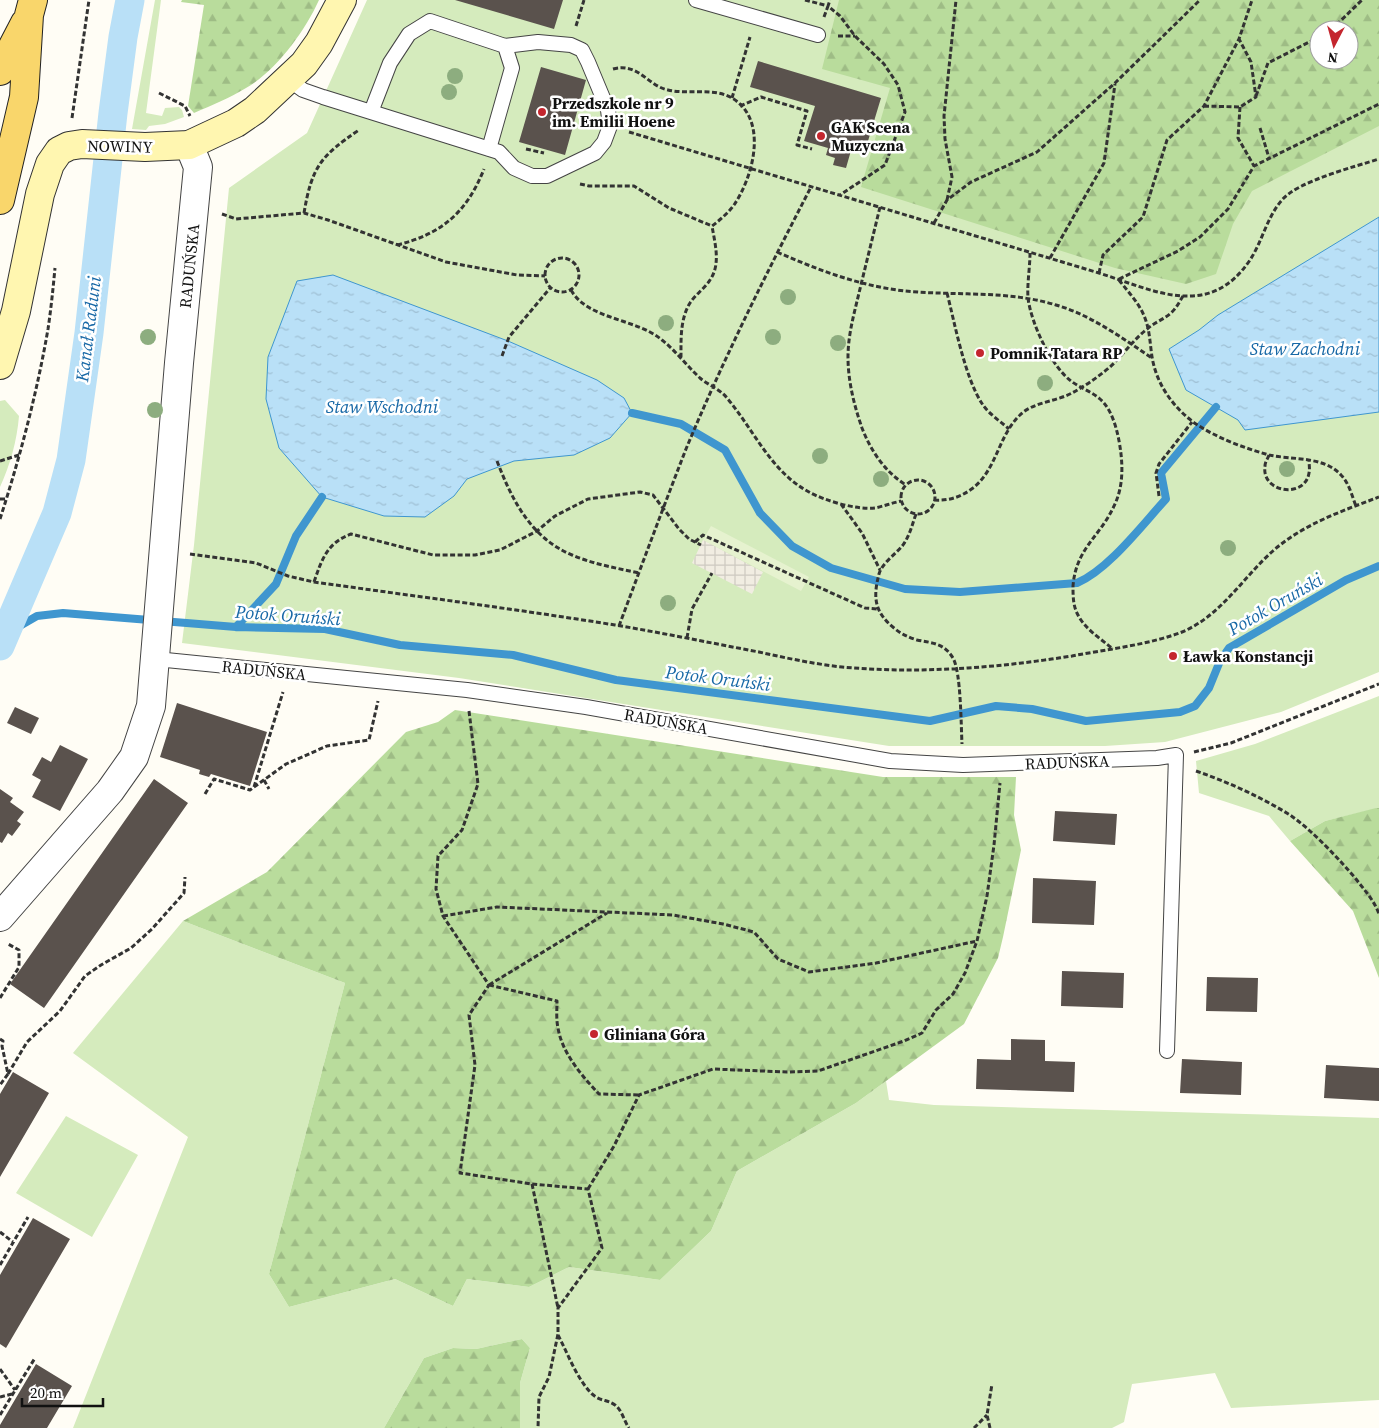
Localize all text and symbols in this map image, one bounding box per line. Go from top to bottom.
north arrow [1309,20,1359,70]
text: N [1327,47,1339,68]
place label: Przedszkole nr 9 im. Emilii Hoene [552,92,675,132]
marker: Przedszkole nr 9 im. Emilii Hoene [536,106,548,118]
place label: GAK Scena Muzyczna [831,116,910,156]
marker: GAK Scena Muzyczna [815,130,827,142]
street label: NOWINY [87,134,153,158]
street label: RADUŃSKA [174,222,204,309]
water label: Kanał Raduni [69,274,107,384]
water label: Staw Zachodni [1250,336,1361,361]
place label: Pomnik Tatara RP [990,342,1123,364]
marker: Pomnik Tatara RP [974,347,986,359]
water label: Staw Wschodni [326,394,439,419]
water label: Potok Oruński [1222,567,1327,642]
water label: Potok Oruński [233,599,342,631]
place label: Ławka Konstancji [1183,645,1313,667]
marker: Ławka Konstancji [1167,650,1179,662]
street label: RADUŃSKA [221,655,308,685]
water label: Potok Oruński [663,659,772,697]
street label: RADUŃSKA [622,703,710,739]
street label: RADUŃSKA [1024,750,1110,774]
place label: Gliniana Góra [604,1023,706,1045]
marker: Gliniana Góra [588,1028,600,1040]
scale bar [22,1376,104,1408]
text: 20 m [30,1382,62,1403]

